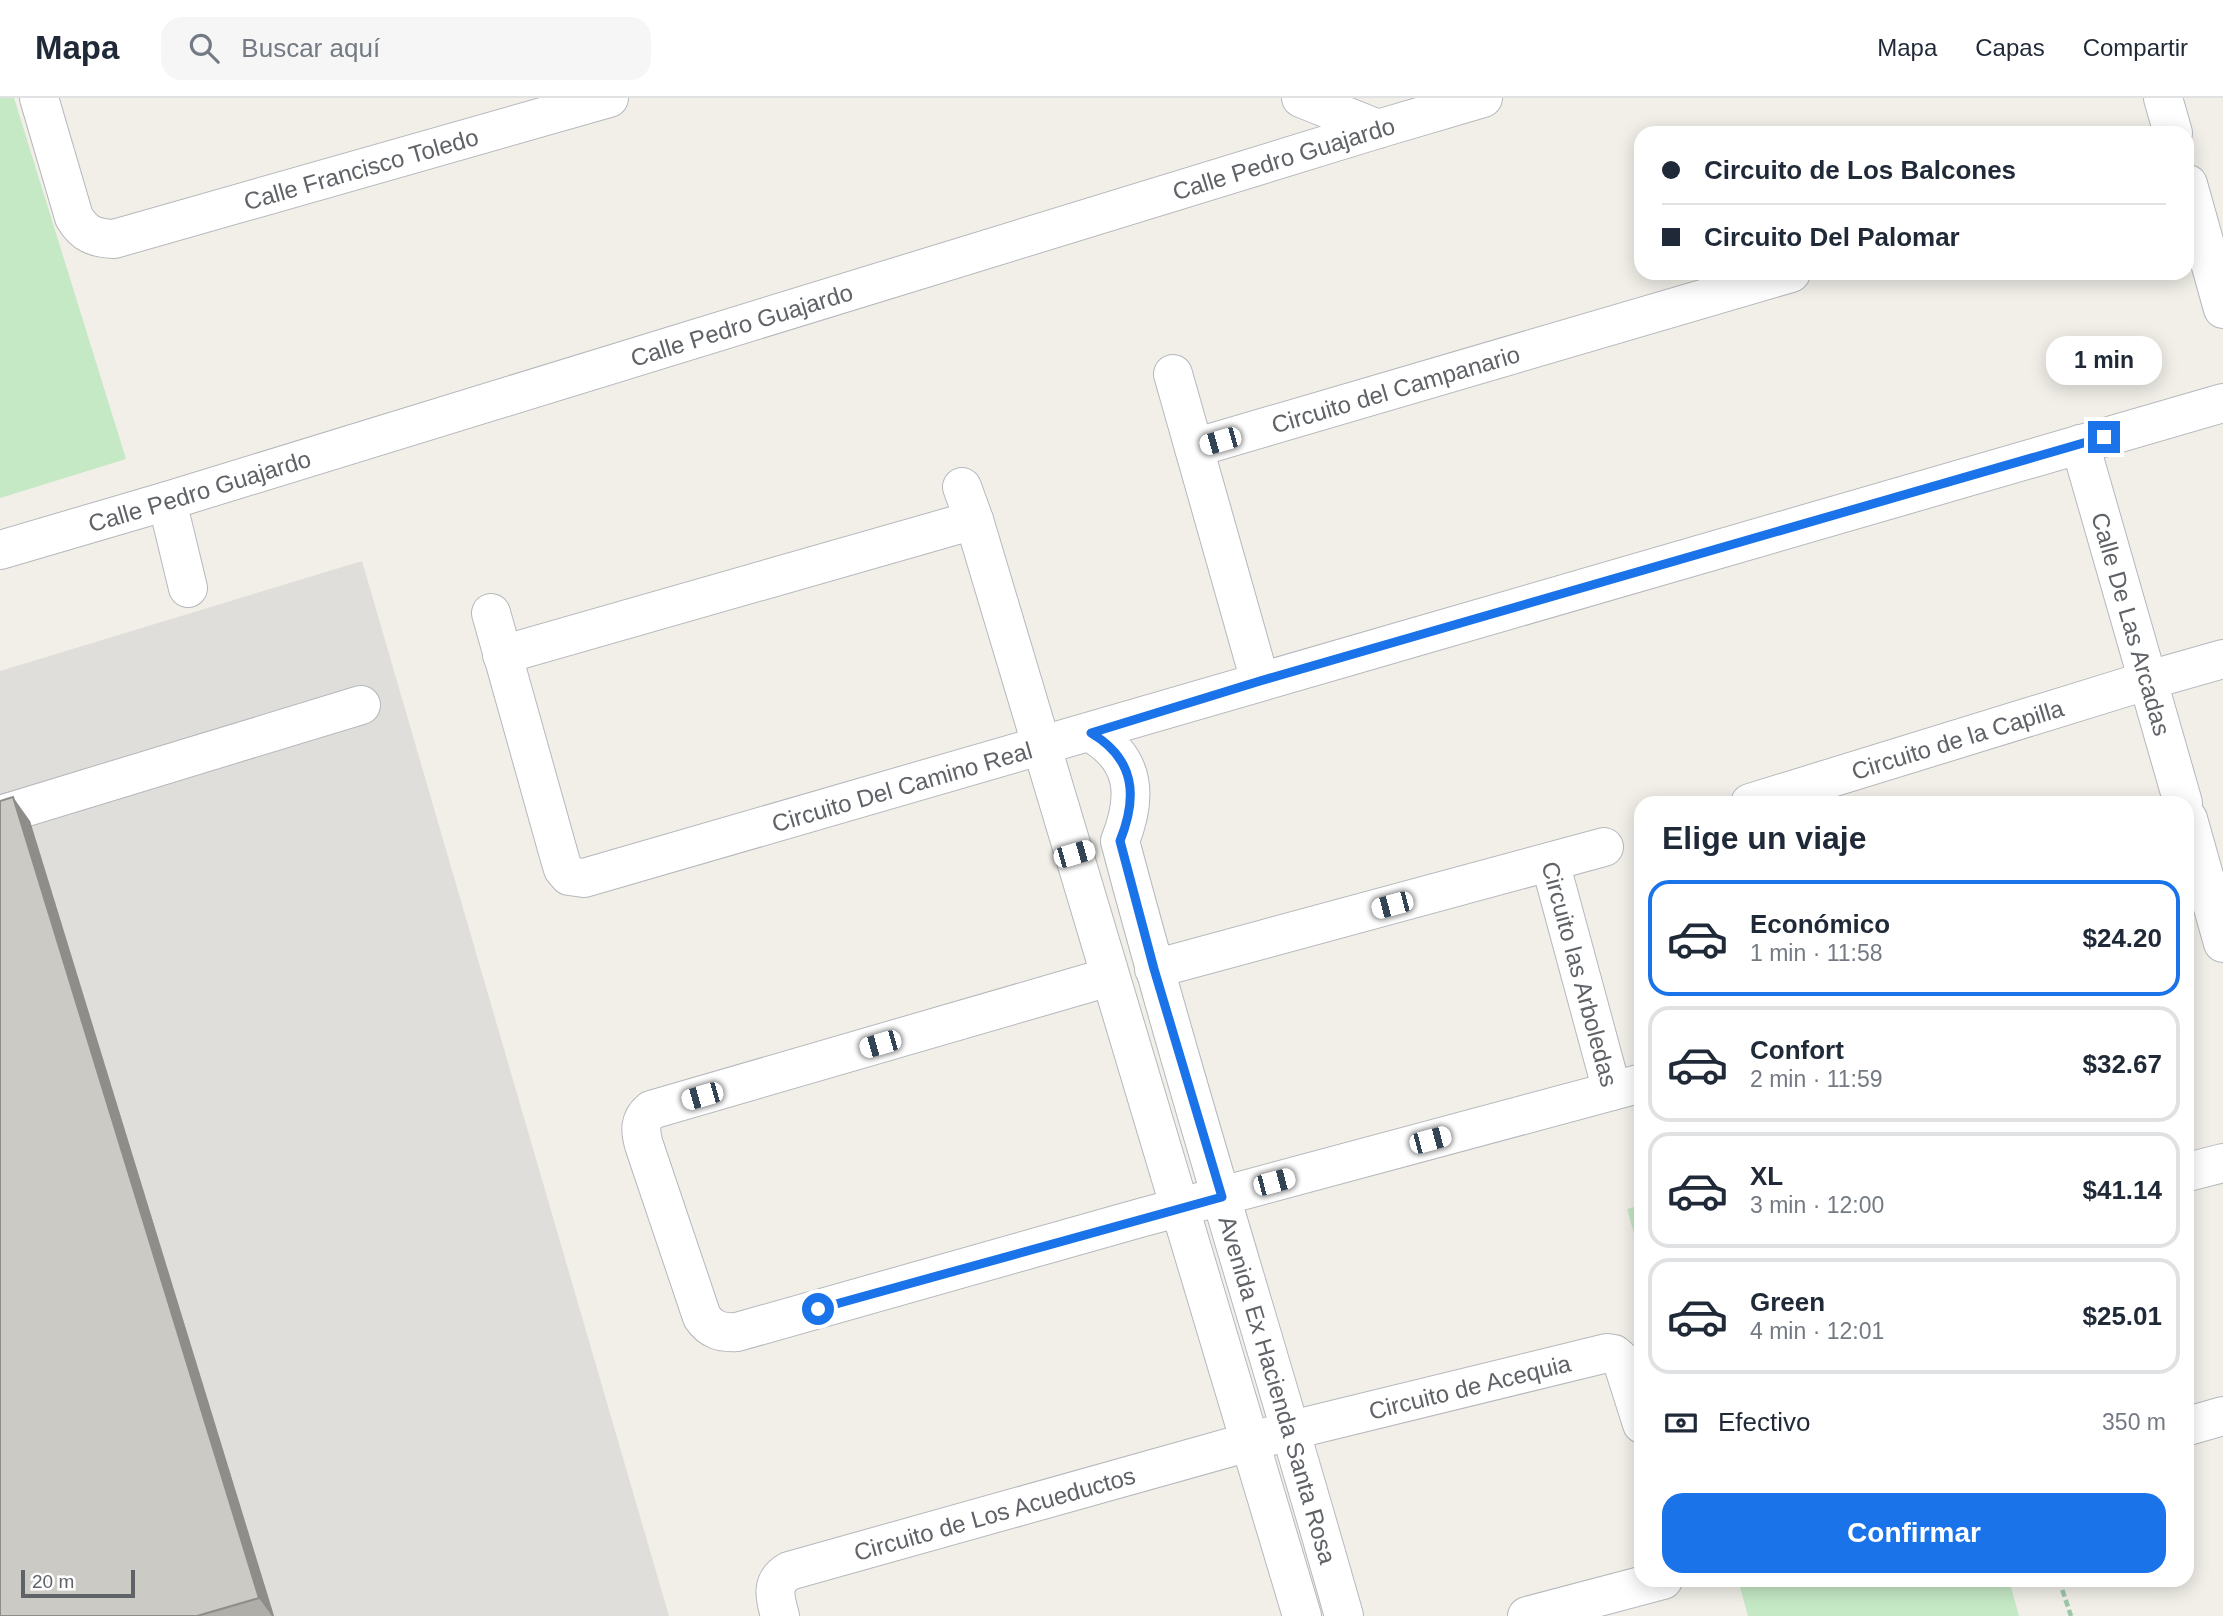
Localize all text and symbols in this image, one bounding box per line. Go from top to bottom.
search box [161,17,651,80]
text: Mapa [35,29,119,66]
icon: search [185,29,223,67]
text: Buscar aquí [241,33,380,63]
text: Mapa [1877,34,1937,61]
text: Capas [1975,34,2045,61]
text: Compartir [2083,34,2188,61]
street label: Calle Pedro Guajardo [1169,111,1398,205]
street label: Calle Francisco Toledo [241,122,481,215]
text: Circuito de Los Balcones [1704,155,2016,185]
text: Circuito Del Palomar [1704,222,1960,252]
street label: Calle Pedro Guajardo [627,278,856,371]
callout: 1 min [2046,336,2162,384]
street label: Circuito del Campanario [1268,340,1523,438]
text: 1 min [2074,347,2134,373]
route end [2088,421,2120,453]
car [1197,425,1244,457]
street label: Calle Pedro Guajardo [85,444,314,537]
street label: Calle De Las Arcadas [2087,509,2176,738]
street label: Circuito de la Capilla [1848,694,2067,784]
street label: Circuito Del Camino Real [769,736,1035,837]
text: Elige un viaje [1662,820,1867,856]
car [1051,838,1098,870]
street label: Circuito las Arboledas [1537,858,1624,1090]
car [1369,889,1416,921]
icon: car [1666,907,1729,970]
text: Económico [1750,909,1890,939]
text: $24.20 [2082,923,2162,953]
text: 1 min · 11:58 [1750,940,1883,966]
car [857,1028,904,1060]
icon: car [1666,1033,1729,1096]
text: Confort [1750,1035,1844,1065]
text: $32.67 [2082,1049,2162,1079]
text: 2 min · 11:59 [1750,1066,1883,1092]
car [679,1080,726,1112]
car [1407,1124,1454,1156]
icon: car [1666,1159,1729,1222]
text: XL [1750,1161,1783,1191]
car [1251,1166,1298,1198]
text: $41.14 [2082,1175,2162,1205]
text: 3 min · 12:00 [1750,1192,1884,1218]
street label: Avenida Ex Hacienda Santa Rosa [1214,1213,1342,1567]
icon: car [1666,1285,1729,1348]
text: Green [1750,1287,1825,1317]
route start [802,1293,834,1325]
text: $25.01 [2082,1301,2162,1331]
text: 4 min · 12:01 [1750,1318,1884,1344]
street label: Circuito de Acequia [1366,1349,1574,1424]
icon: cash [1662,1404,1700,1442]
text: Efectivo [1718,1407,1811,1437]
text: 350 m [2102,1409,2166,1435]
street label: Circuito de Los Acueductos [851,1461,1138,1566]
button: Confirmar [1662,1493,2166,1573]
scale bar [21,1567,135,1599]
text: 20 m [32,1571,74,1592]

